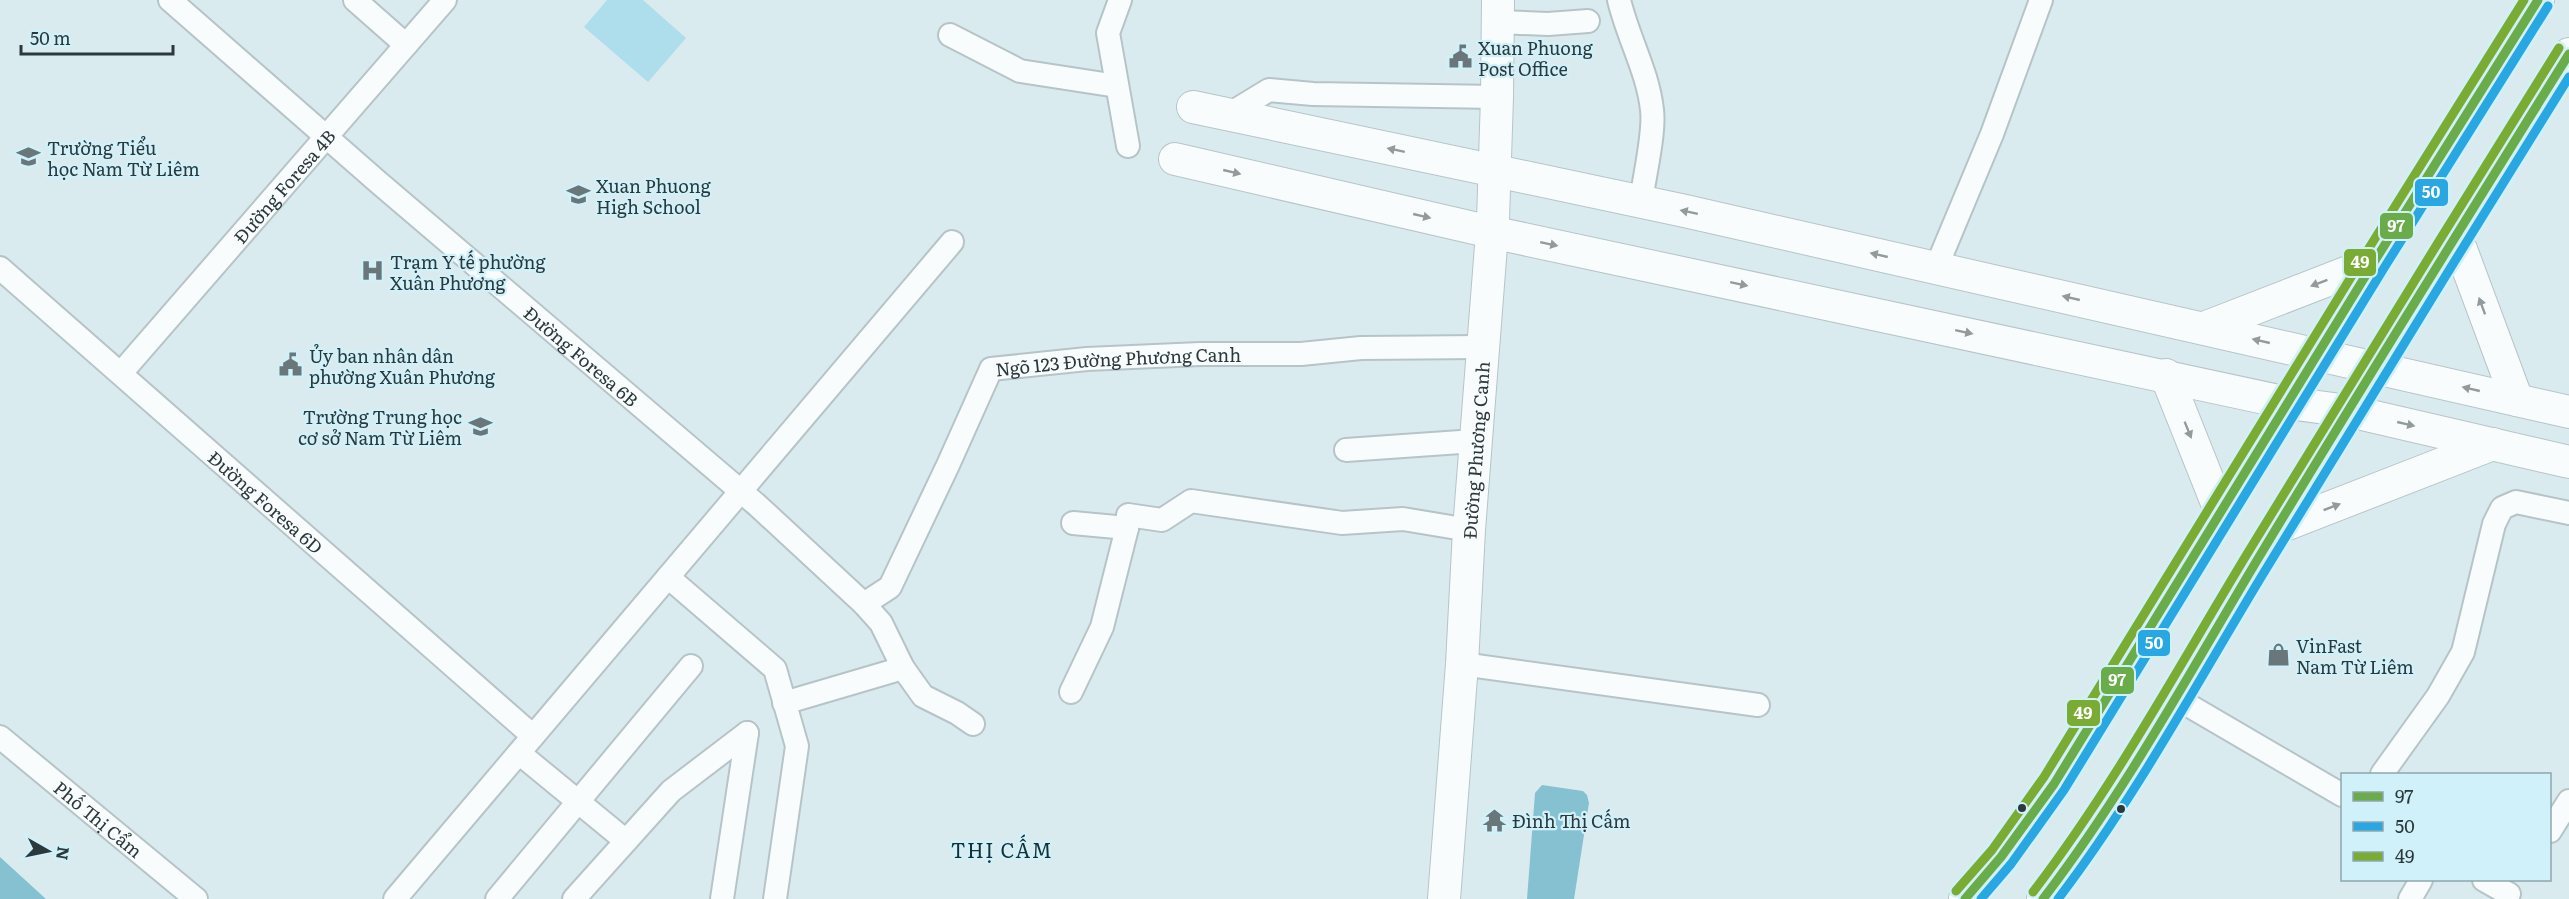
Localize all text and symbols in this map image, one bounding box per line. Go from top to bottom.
scale bar [21,18,172,56]
text: 50 m [30,24,71,51]
place label: Xuan Phuong Post Office [1478,34,1594,82]
public building icon: Xuan Phuong Post Office [1447,44,1473,70]
street label: Đường Foresa 4B [226,123,341,249]
place label: Trường Tiểu học Nam Từ Liêm [47,134,200,182]
school or university icon: Trường Tiểu học Nam Từ Liêm [16,144,42,170]
one-way arrow [1387,145,1405,155]
one-way arrow [1223,168,1241,178]
place label: Xuan Phuong High School [596,172,712,220]
line badge: 50 [2414,178,2449,207]
text: 50 [2422,179,2440,203]
school or university icon: Xuan Phuong High School [565,182,591,208]
one-way arrow [1679,207,1698,216]
one-way arrow [1413,212,1431,222]
line badge: 97 [2379,212,2414,240]
text: 97 [2387,213,2405,237]
one-way arrow [1539,240,1558,249]
place label: Trạm Y tế phường Xuân Phương [390,248,546,296]
line badge: 49 [2343,248,2377,277]
text: 49 [2351,249,2369,273]
one-way arrow [1869,250,1888,259]
hospital icon: Trạm Y tế phường Xuân Phương [359,258,385,284]
one-way arrow [2310,279,2328,288]
one-way arrow [1730,280,1749,289]
one-way arrow [2062,293,2080,303]
one-way arrow [2476,297,2486,315]
street label: Đường Foresa 6B [518,299,645,412]
one-way arrow [1955,328,1974,337]
one-way arrow [2252,336,2271,345]
street label: Ngõ 123 Đường Phương Canh [994,341,1241,382]
place label: Ủy ban nhân dân phường Xuân Phương [309,342,496,390]
public building icon: Ủy ban nhân dân phường Xuân Phương [278,352,304,378]
street label: Đường Phương Canh [1455,360,1496,540]
one-way arrow [2462,384,2480,394]
place label: Trường Trung học cơ sở Nam Từ Liêm [298,403,462,451]
school or university icon: Trường Trung học cơ sở Nam Từ Liêm [467,413,493,439]
one-way arrow [2397,420,2416,429]
one-way arrow [2183,421,2193,439]
street label: Đường Foresa 6D [203,444,329,560]
one-way arrow [2323,502,2341,511]
line badge: 50 [2137,629,2171,657]
text: 50 [2145,630,2163,654]
place label: VinFast Nam Từ Liêm [2296,632,2414,680]
shop icon: VinFast Nam Từ Liêm [2265,642,2291,668]
line badge: 97 [2100,666,2135,695]
text: 97 [2108,667,2126,691]
line badge: 49 [2066,699,2101,727]
text: 49 [2074,700,2092,724]
legend [2341,773,2551,881]
street label: Phố Thị Cẩm [48,774,149,863]
text: 97 [2395,782,2413,809]
unlabelled marker [2016,802,2028,814]
unlabelled marker [2115,803,2127,815]
temple icon: Đình Thị Cấm [1481,807,1507,833]
place label: Đình Thị Cấm [1512,807,1630,834]
text: 50 [2395,812,2415,839]
north arrow [18,821,78,881]
district label: THỊ CẤM [951,834,1053,864]
text: 49 [2395,842,2414,869]
text: N [51,845,77,862]

